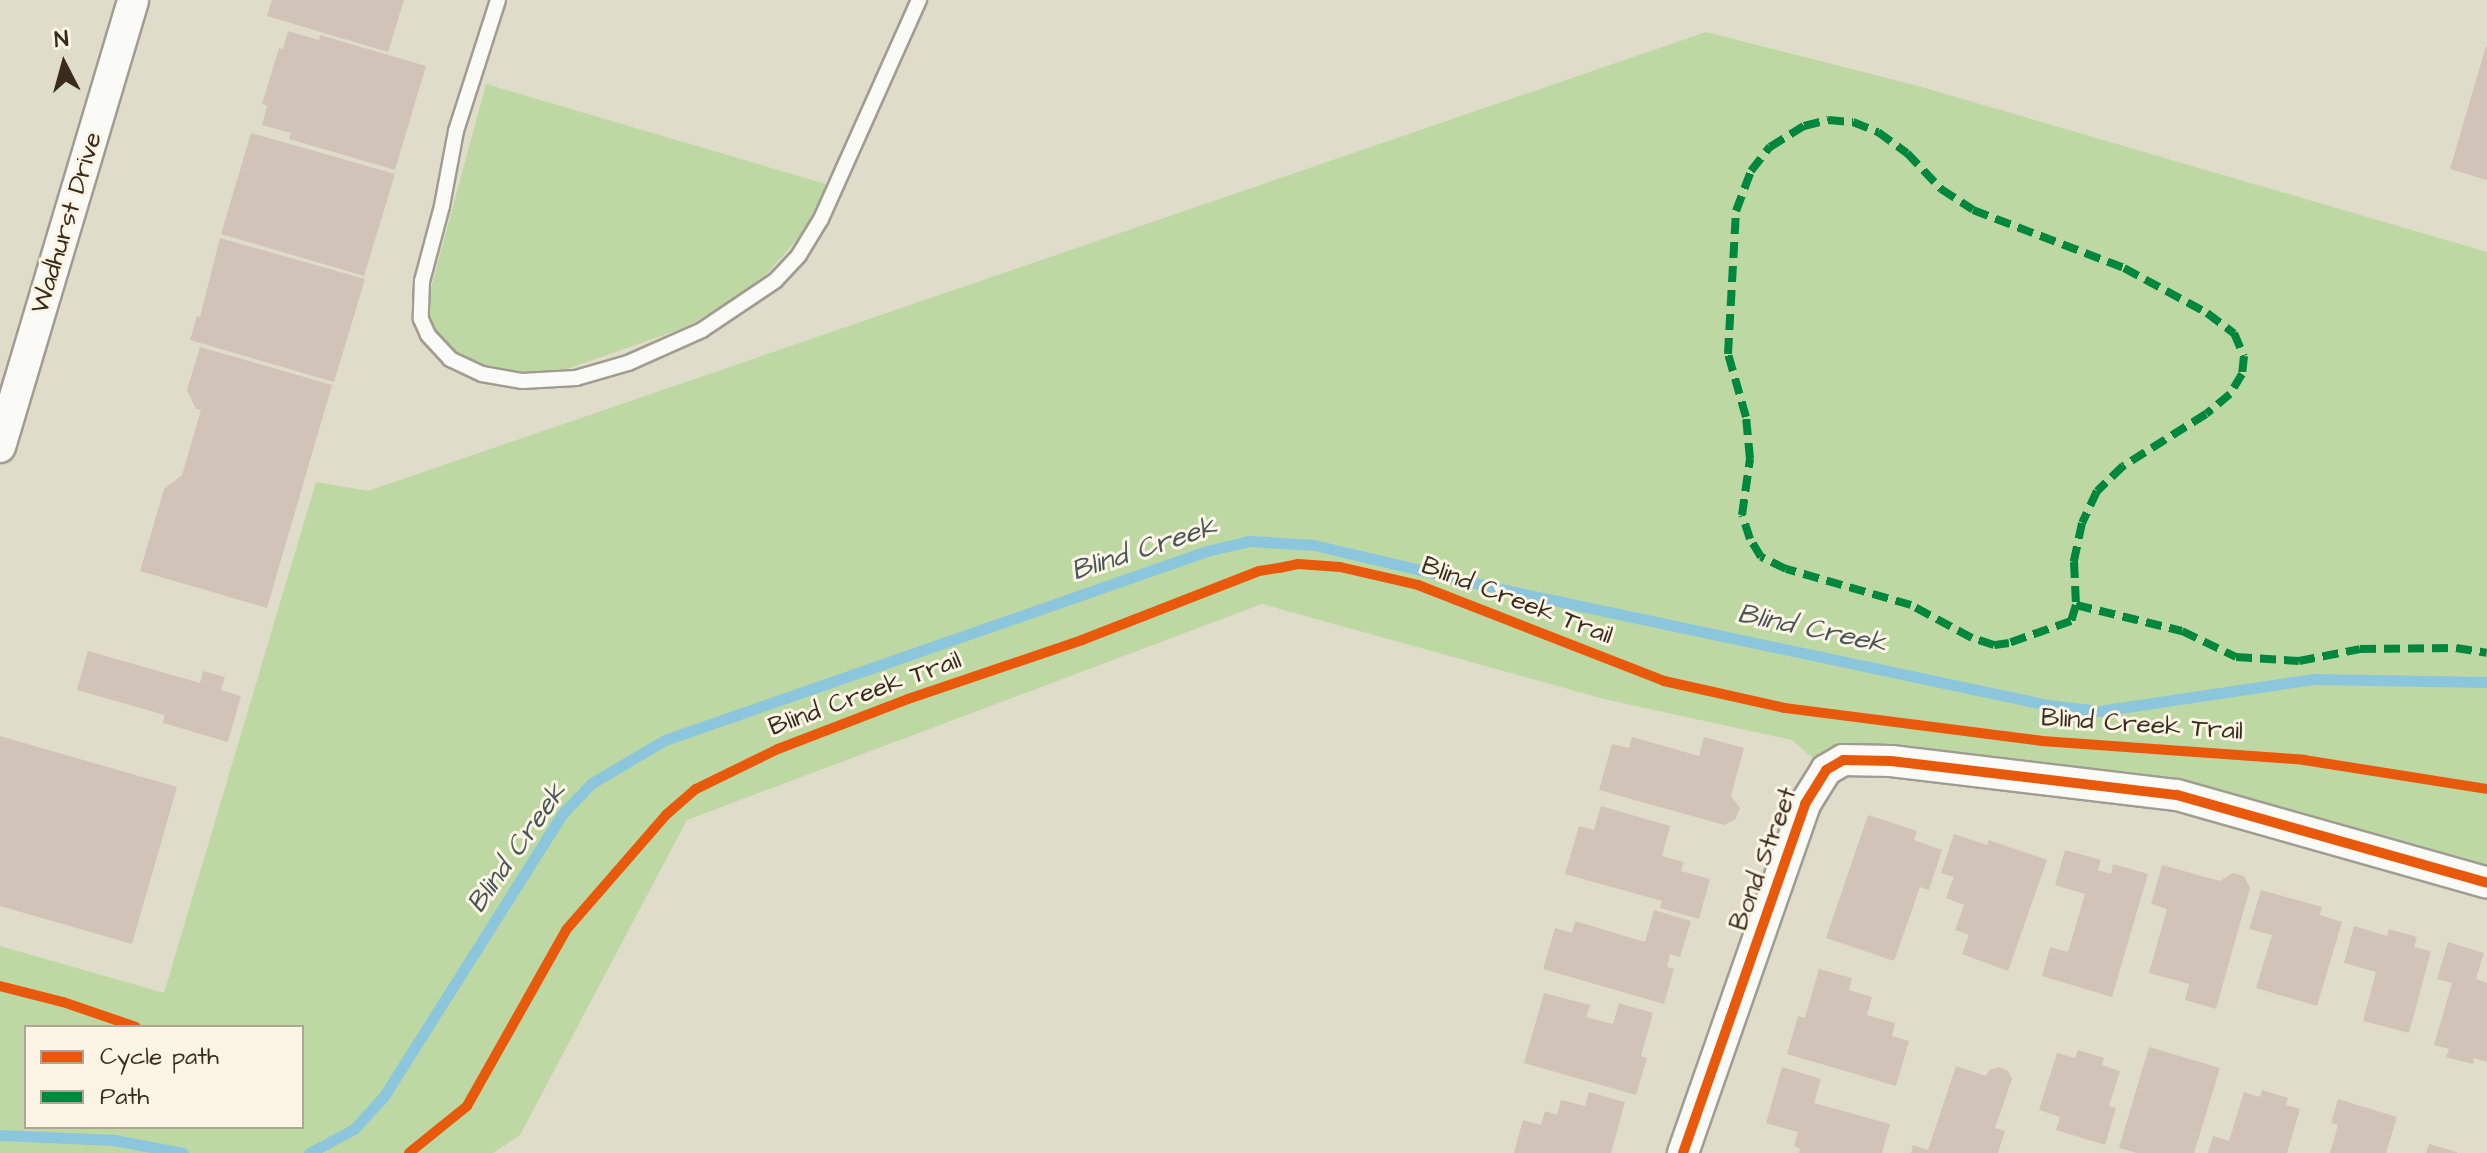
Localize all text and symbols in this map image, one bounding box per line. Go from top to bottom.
text: N [53,23,70,56]
north arrow [24,24,104,104]
street label: Wadhurst Drive [25,129,109,317]
water label: Blind Creek [1067,510,1221,588]
street label: Blind Creek Trail [1417,550,1617,652]
water label: Blind Creek [1735,597,1889,661]
street label: Blind Creek Trail [765,645,965,743]
street label: Blind Creek Trail [2040,702,2244,748]
water label: Blind Creek [460,777,574,919]
street label: Bond Street [1724,783,1804,935]
legend [24,1025,304,1129]
text: Cycle path [100,1040,219,1074]
text: Path [100,1080,149,1114]

